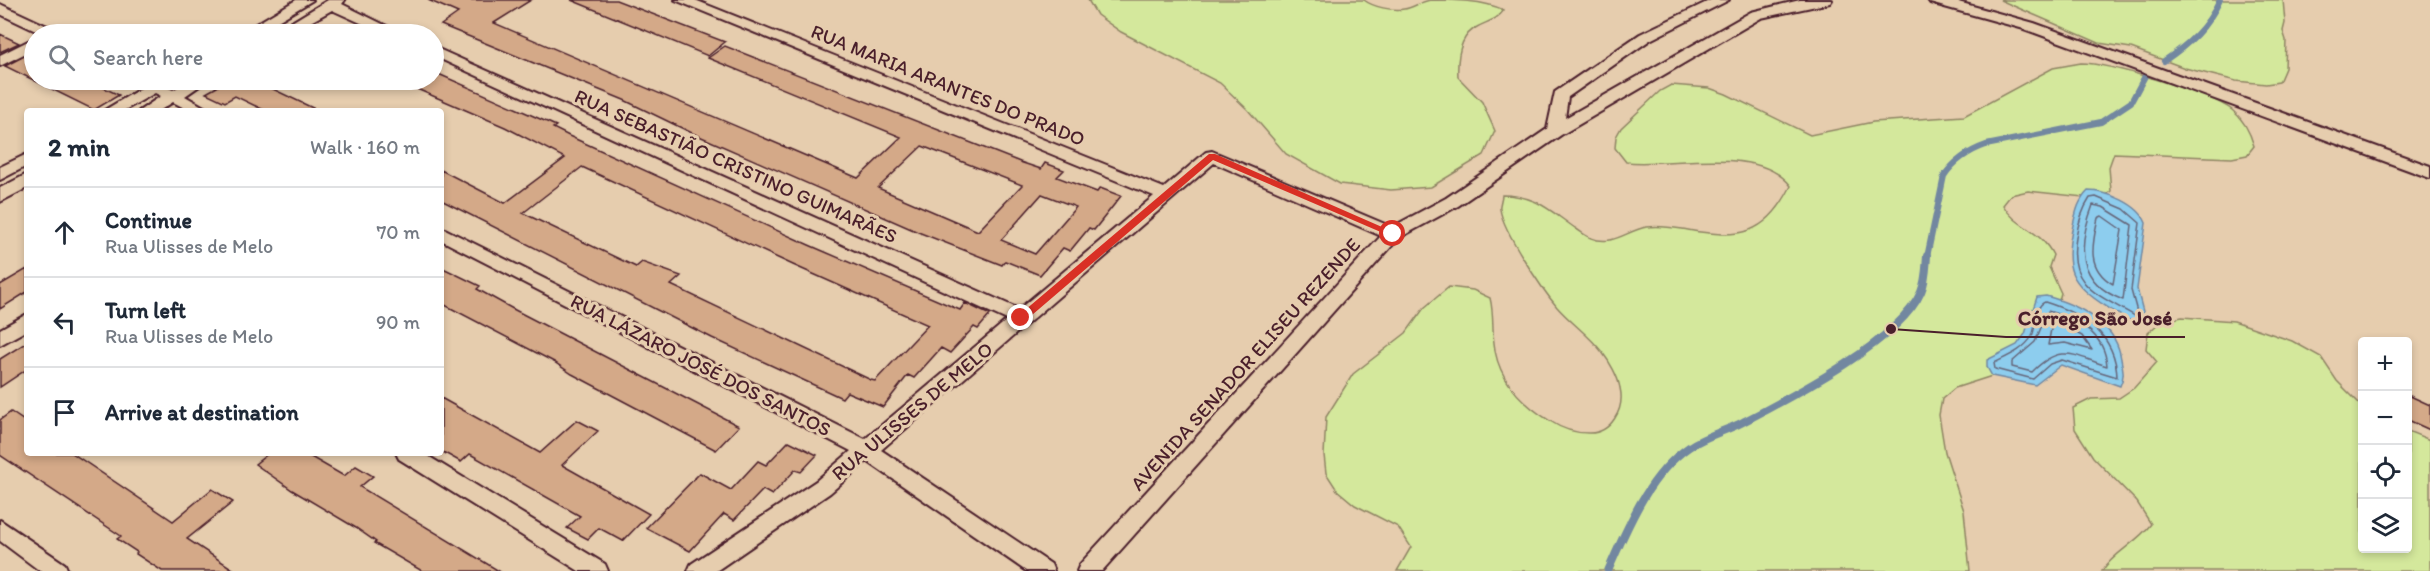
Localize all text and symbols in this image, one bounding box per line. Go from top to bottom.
street label: RUA MARIA ARANTES DO PRADO [808,19,1088,151]
search box [24,24,444,90]
icon: search [45,41,78,74]
text: Search here [93,44,203,71]
street label: RUA SEBASTIÃO CRISTINO GUIMARÃES [571,84,901,248]
text: 2 min [48,131,110,163]
text: Walk · 160 m [310,135,420,159]
text: Continue [105,207,192,234]
icon: ahead [48,216,81,249]
text: 70 m [376,220,420,244]
route start [1379,220,1405,246]
street label: AVENIDA SENADOR ELISEU REZENDE [1125,233,1365,495]
text: Rua Ulisses de Melo [105,234,273,258]
street label: RUA LÁZARO JOSÉ DOS SANTOS [567,289,835,441]
text: Turn left [105,297,186,324]
callout: Córrego São José [2006,298,2185,337]
route end [1007,304,1033,330]
text: Córrego São José [2018,305,2172,331]
icon: left [48,306,81,339]
text: 90 m [376,310,420,334]
text: Rua Ulisses de Melo [105,324,273,348]
street label: RUA ULISSES DE MELO [827,337,997,485]
map controls [2358,337,2412,553]
button: + [2358,337,2412,391]
button: − [2358,391,2412,445]
icon: arrive [48,396,81,429]
text: Arrive at destination [105,399,299,426]
button: locate [2358,445,2412,499]
button: layers [2358,499,2412,553]

